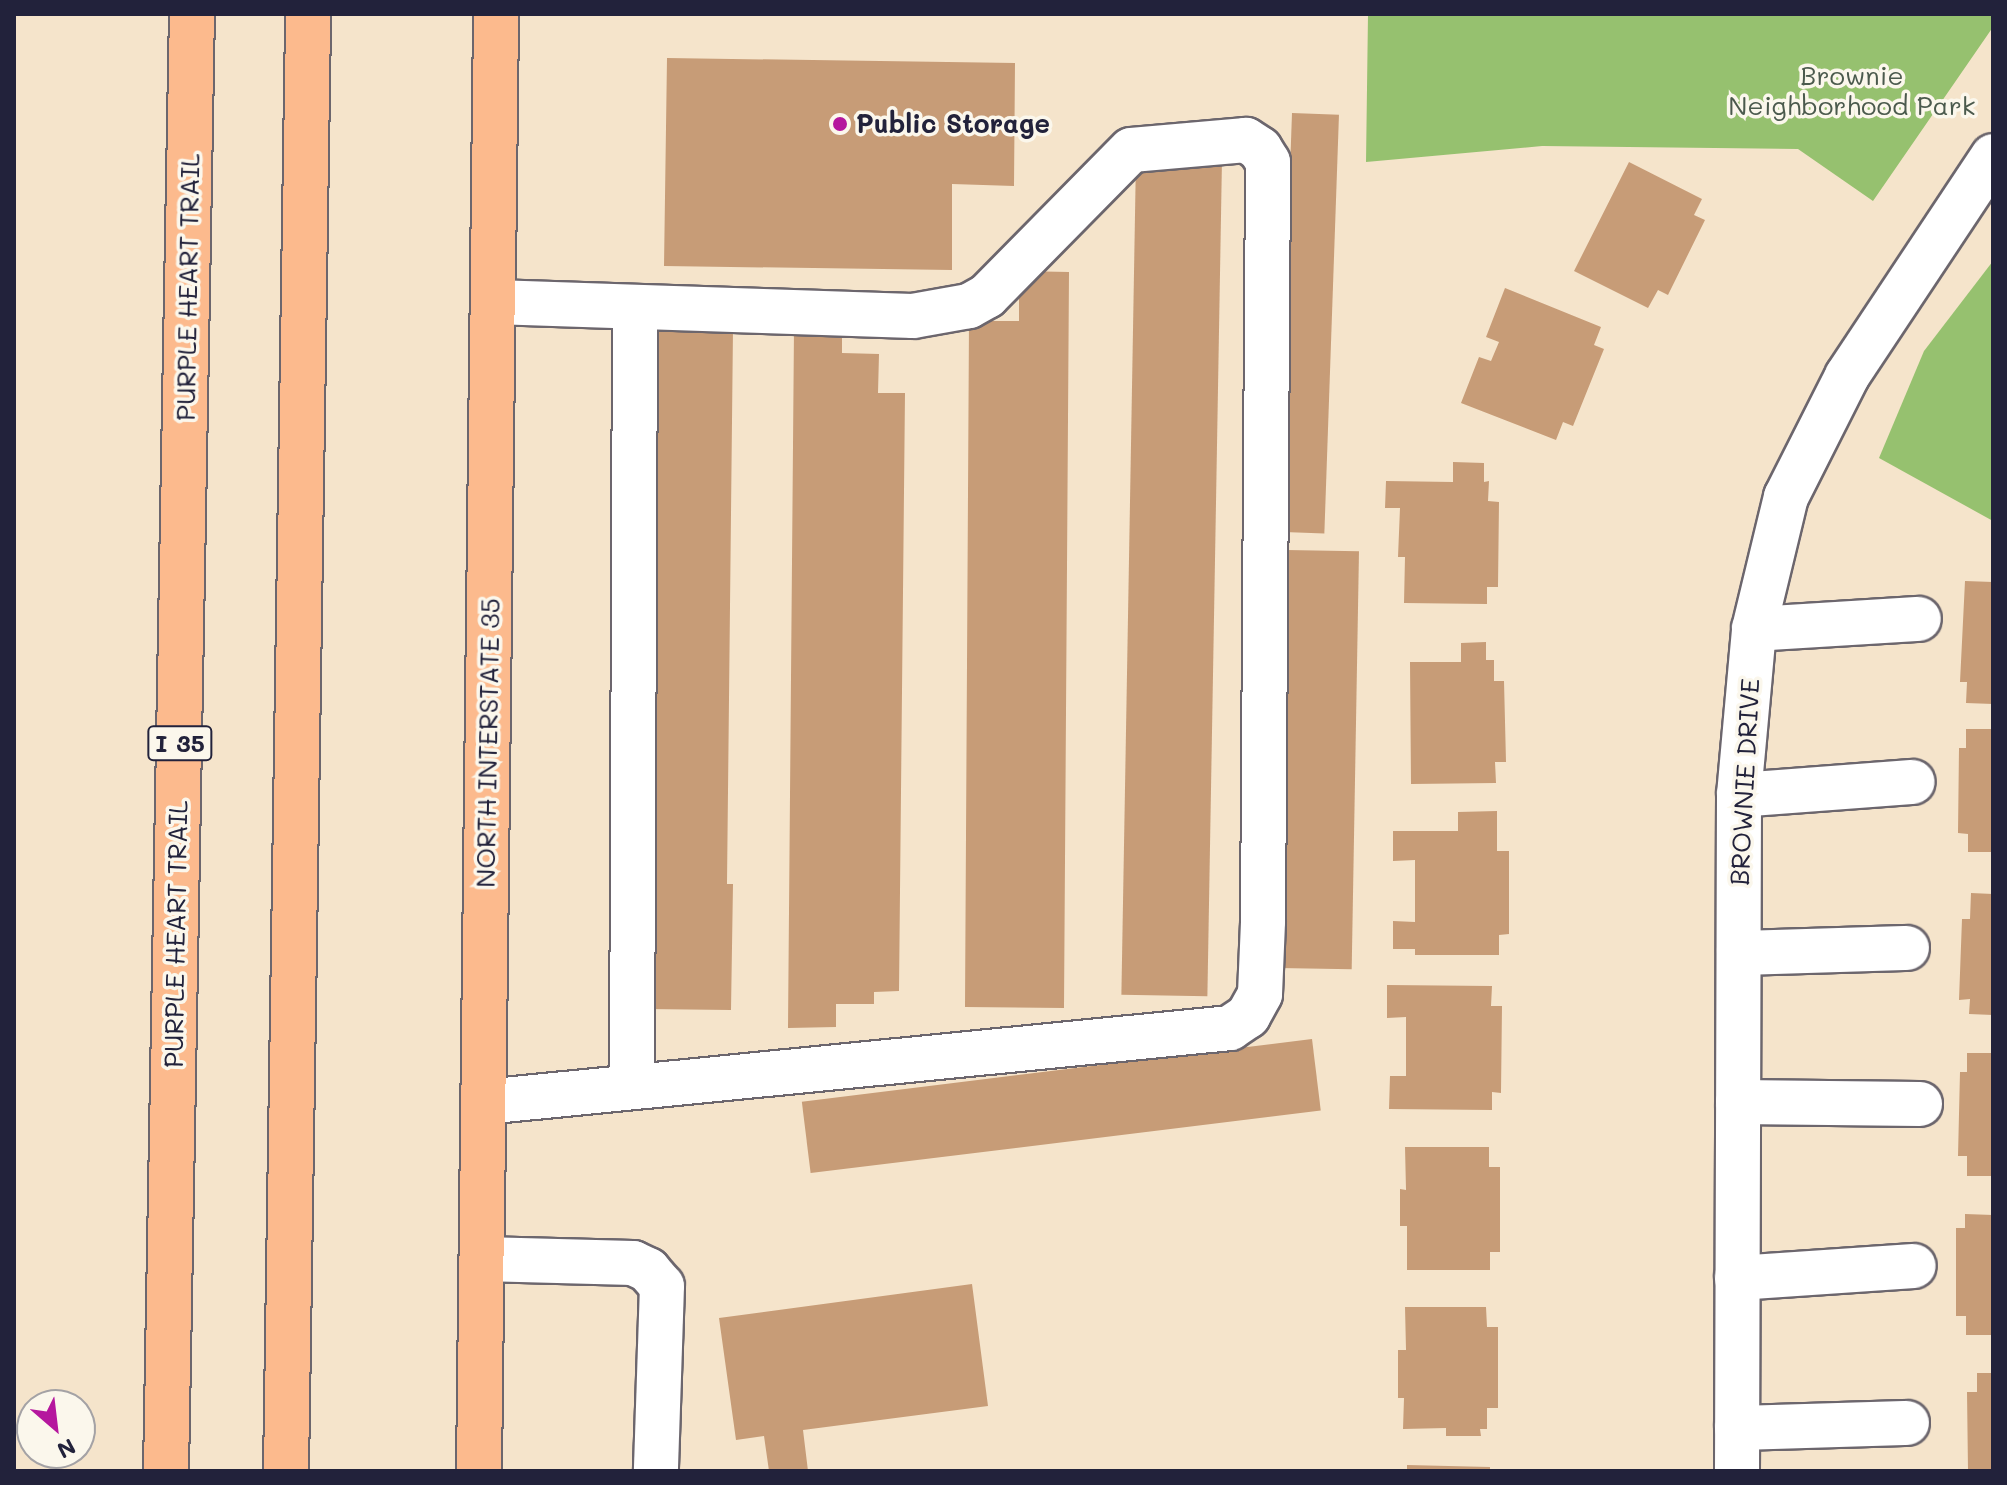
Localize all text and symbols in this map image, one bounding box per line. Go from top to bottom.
park label: Brownie Neighborhood Park [1728,60,1976,122]
place label: Public Storage [856,108,1050,140]
marker: Public Storage [831,115,849,133]
street label: PURPLE HEART TRAIL [170,153,206,421]
street label: NORTH INTERSTATE 35 [470,598,506,888]
street label: BROWNIE DRIVE [1724,678,1766,886]
road number: I 35 [146,723,214,763]
street label: PURPLE HEART TRAIL [158,800,194,1068]
north arrow [16,1389,96,1469]
text: N [52,1432,81,1466]

